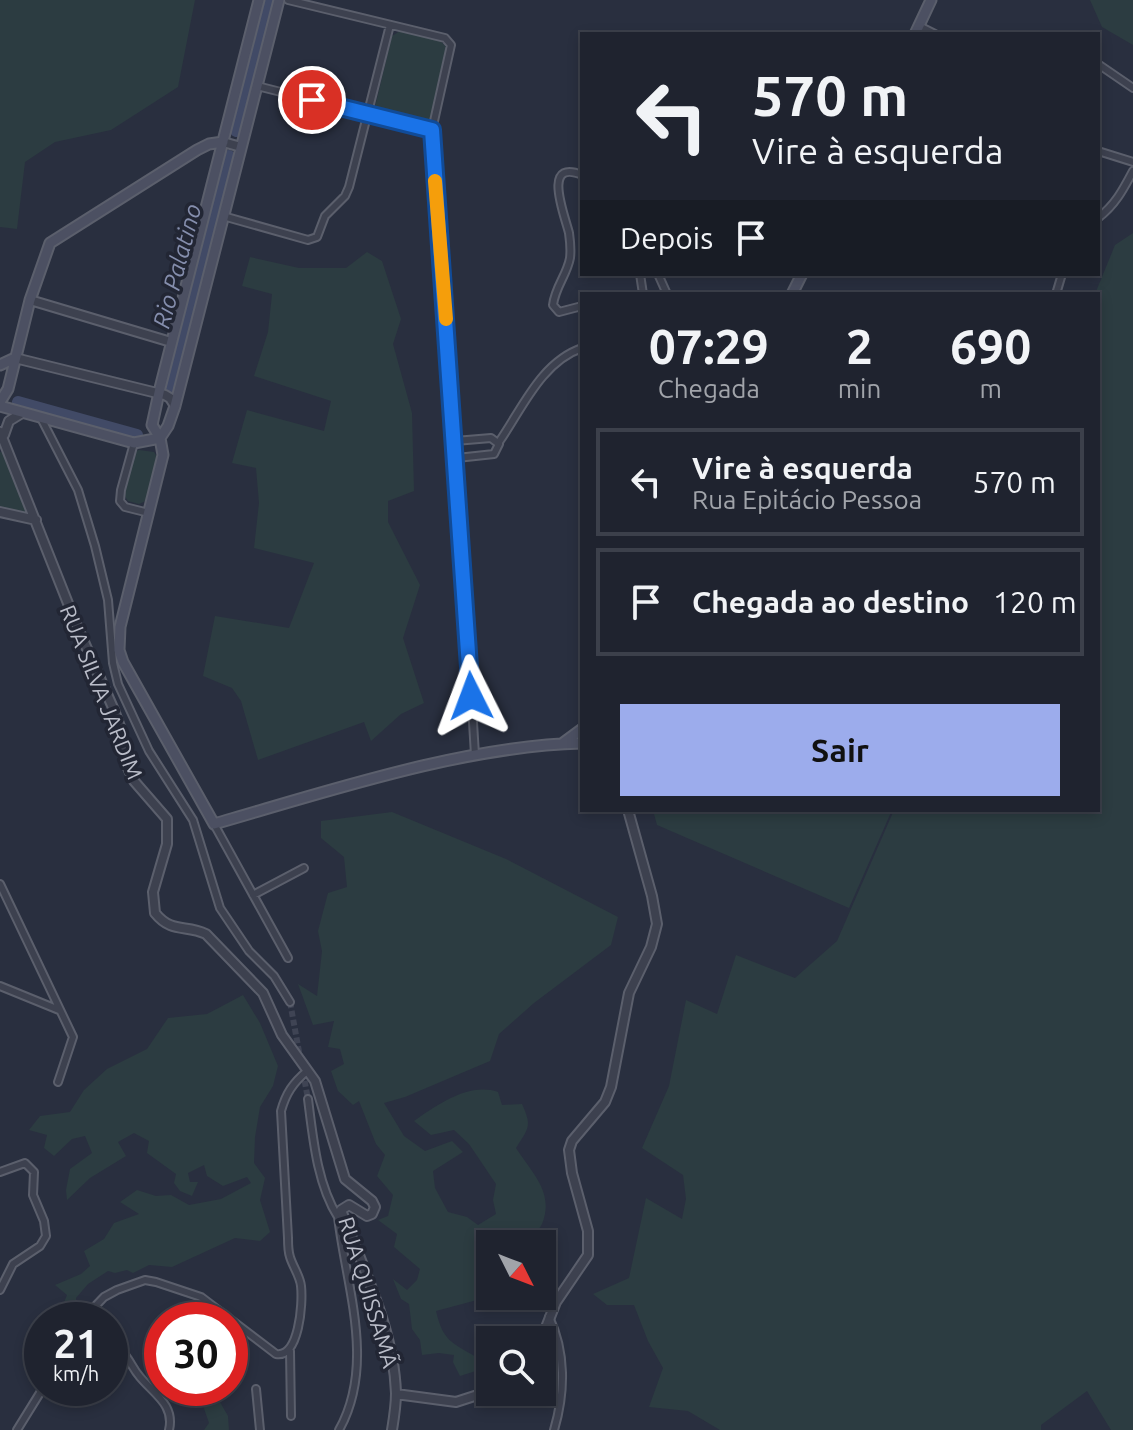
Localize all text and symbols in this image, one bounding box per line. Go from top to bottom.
icon: left [620,64,724,168]
text: 570 m [752,64,908,127]
pin [278,66,346,134]
icon: arrive [290,78,334,122]
text: Vire à esquerda [752,130,1003,171]
water label: Rio Palatino [147,201,207,331]
icon: arrive [729,216,773,260]
text: Depois [620,221,713,255]
text: 07:29 [649,319,769,373]
text: 2 [846,319,873,373]
text: 690 [950,319,1031,373]
text: Chegada [658,374,760,403]
text: min [838,374,881,403]
text: m [979,374,1002,403]
text: Vire à esquerda [692,451,913,485]
icon: left [624,460,668,504]
text: 570 m [972,465,1056,499]
text: Rua Epitácio Pessoa [692,485,922,514]
icon: arrive [624,580,668,624]
text: Chegada ao destino [692,585,969,619]
text: 120 m [993,585,1077,619]
street label: RUA SILVA JARDIM [56,601,148,783]
position arrow [429,654,513,738]
button: Sair [620,704,1060,796]
street label: RUA QUISSAMÃ [334,1213,404,1371]
north arrow [476,1230,556,1310]
map controls [476,1230,556,1406]
speed limit sign: 30 [144,1302,248,1406]
text: 21 [53,1321,99,1366]
button: search [476,1326,556,1406]
text: km/h [53,1362,99,1385]

